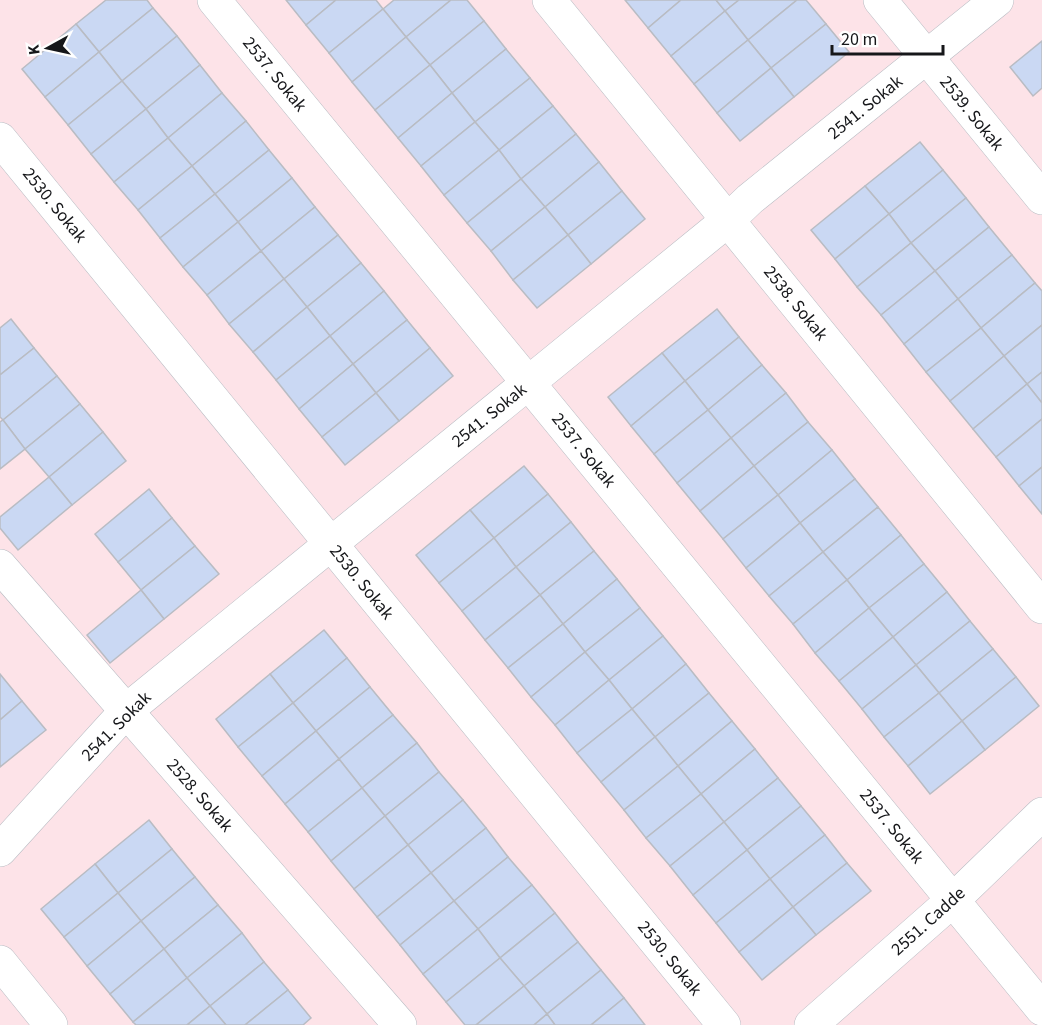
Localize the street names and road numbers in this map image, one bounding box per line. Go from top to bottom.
street label: 2537. Sokak [237,31,313,117]
street label: 2541. Sokak [822,69,908,145]
street label: 2539. Sokak [934,70,1010,156]
street label: 2530. Sokak [17,162,93,248]
street label: 2538. Sokak [758,260,834,346]
street label: 2541. Sokak [446,377,532,453]
street label: 2537. Sokak [546,407,622,493]
street label: 2530. Sokak [324,539,400,625]
street label: 2541. Sokak [76,686,157,767]
street label: 2528. Sokak [161,753,239,838]
street label: 2537. Sokak [854,783,930,869]
street label: 2551. Cadde [886,881,971,961]
street label: 2530. Sokak [632,915,708,1001]

